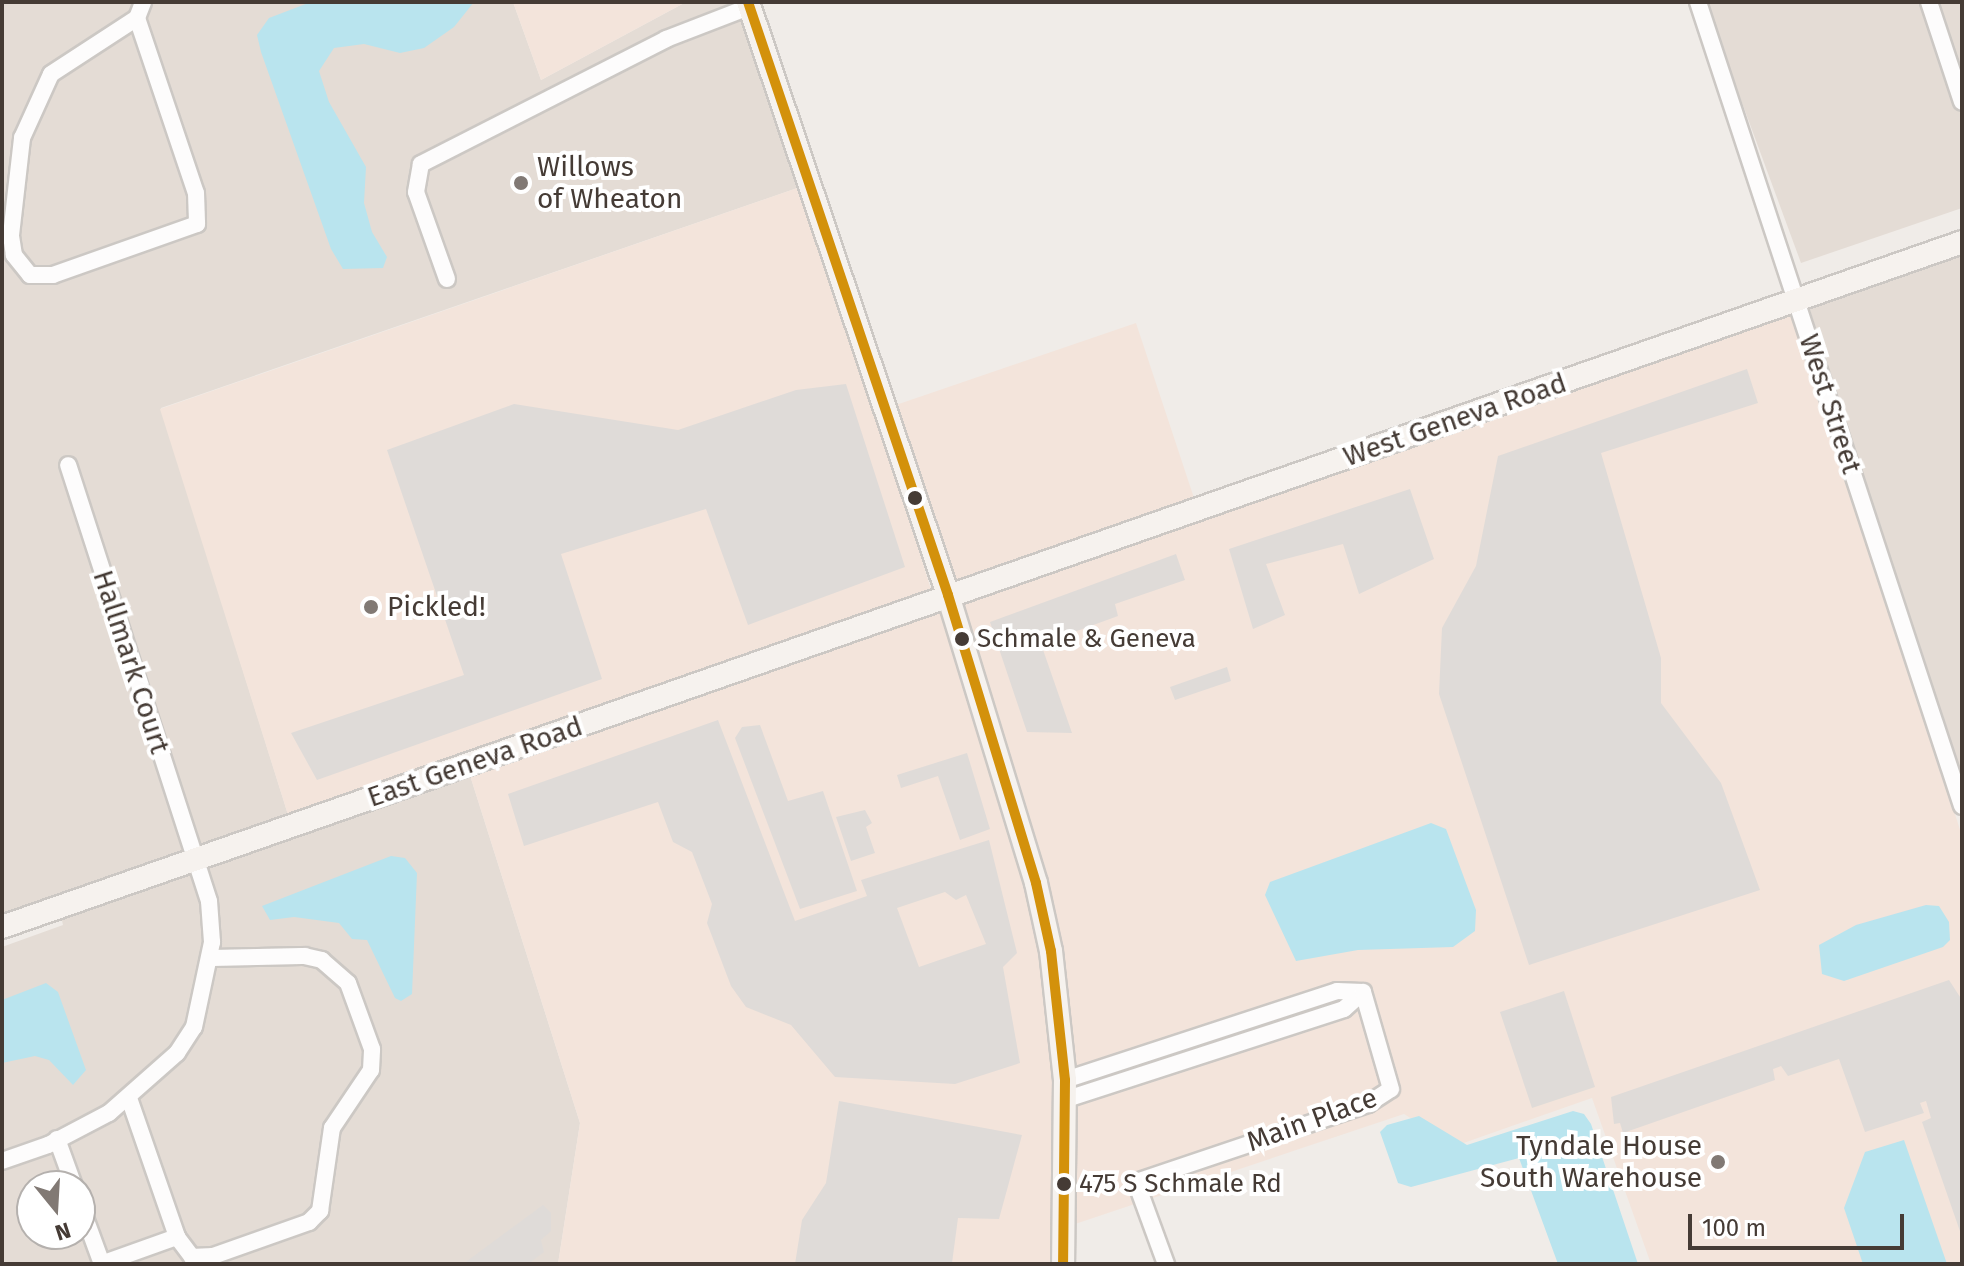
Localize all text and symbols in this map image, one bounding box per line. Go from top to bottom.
place label: Willows of Wheaton [537,150,682,216]
marker: Willows of Wheaton [512,174,530,192]
street label: West Street [1792,330,1868,478]
street label: West Geneva Road [1339,366,1571,474]
unlabelled marker [907,490,923,506]
street label: Hallmark Court [86,566,176,758]
place label: Pickled! [387,590,486,624]
marker: Pickled! [362,598,380,616]
place label: Schmale & Geneva [977,623,1196,655]
marker: Schmale & Geneva [954,631,970,647]
street label: East Geneva Road [363,709,587,815]
street label: Main Place [1242,1081,1382,1159]
place label: Tyndale House South Warehouse [1480,1129,1702,1195]
marker: Tyndale House South Warehouse [1709,1153,1727,1171]
place label: 475 S Schmale Rd [1079,1168,1282,1200]
north arrow [16,1170,96,1250]
marker: 475 S Schmale Rd [1056,1176,1072,1192]
scale bar [1692,1198,1908,1248]
text: 100 m [1702,1214,1766,1242]
text: N [52,1216,74,1246]

